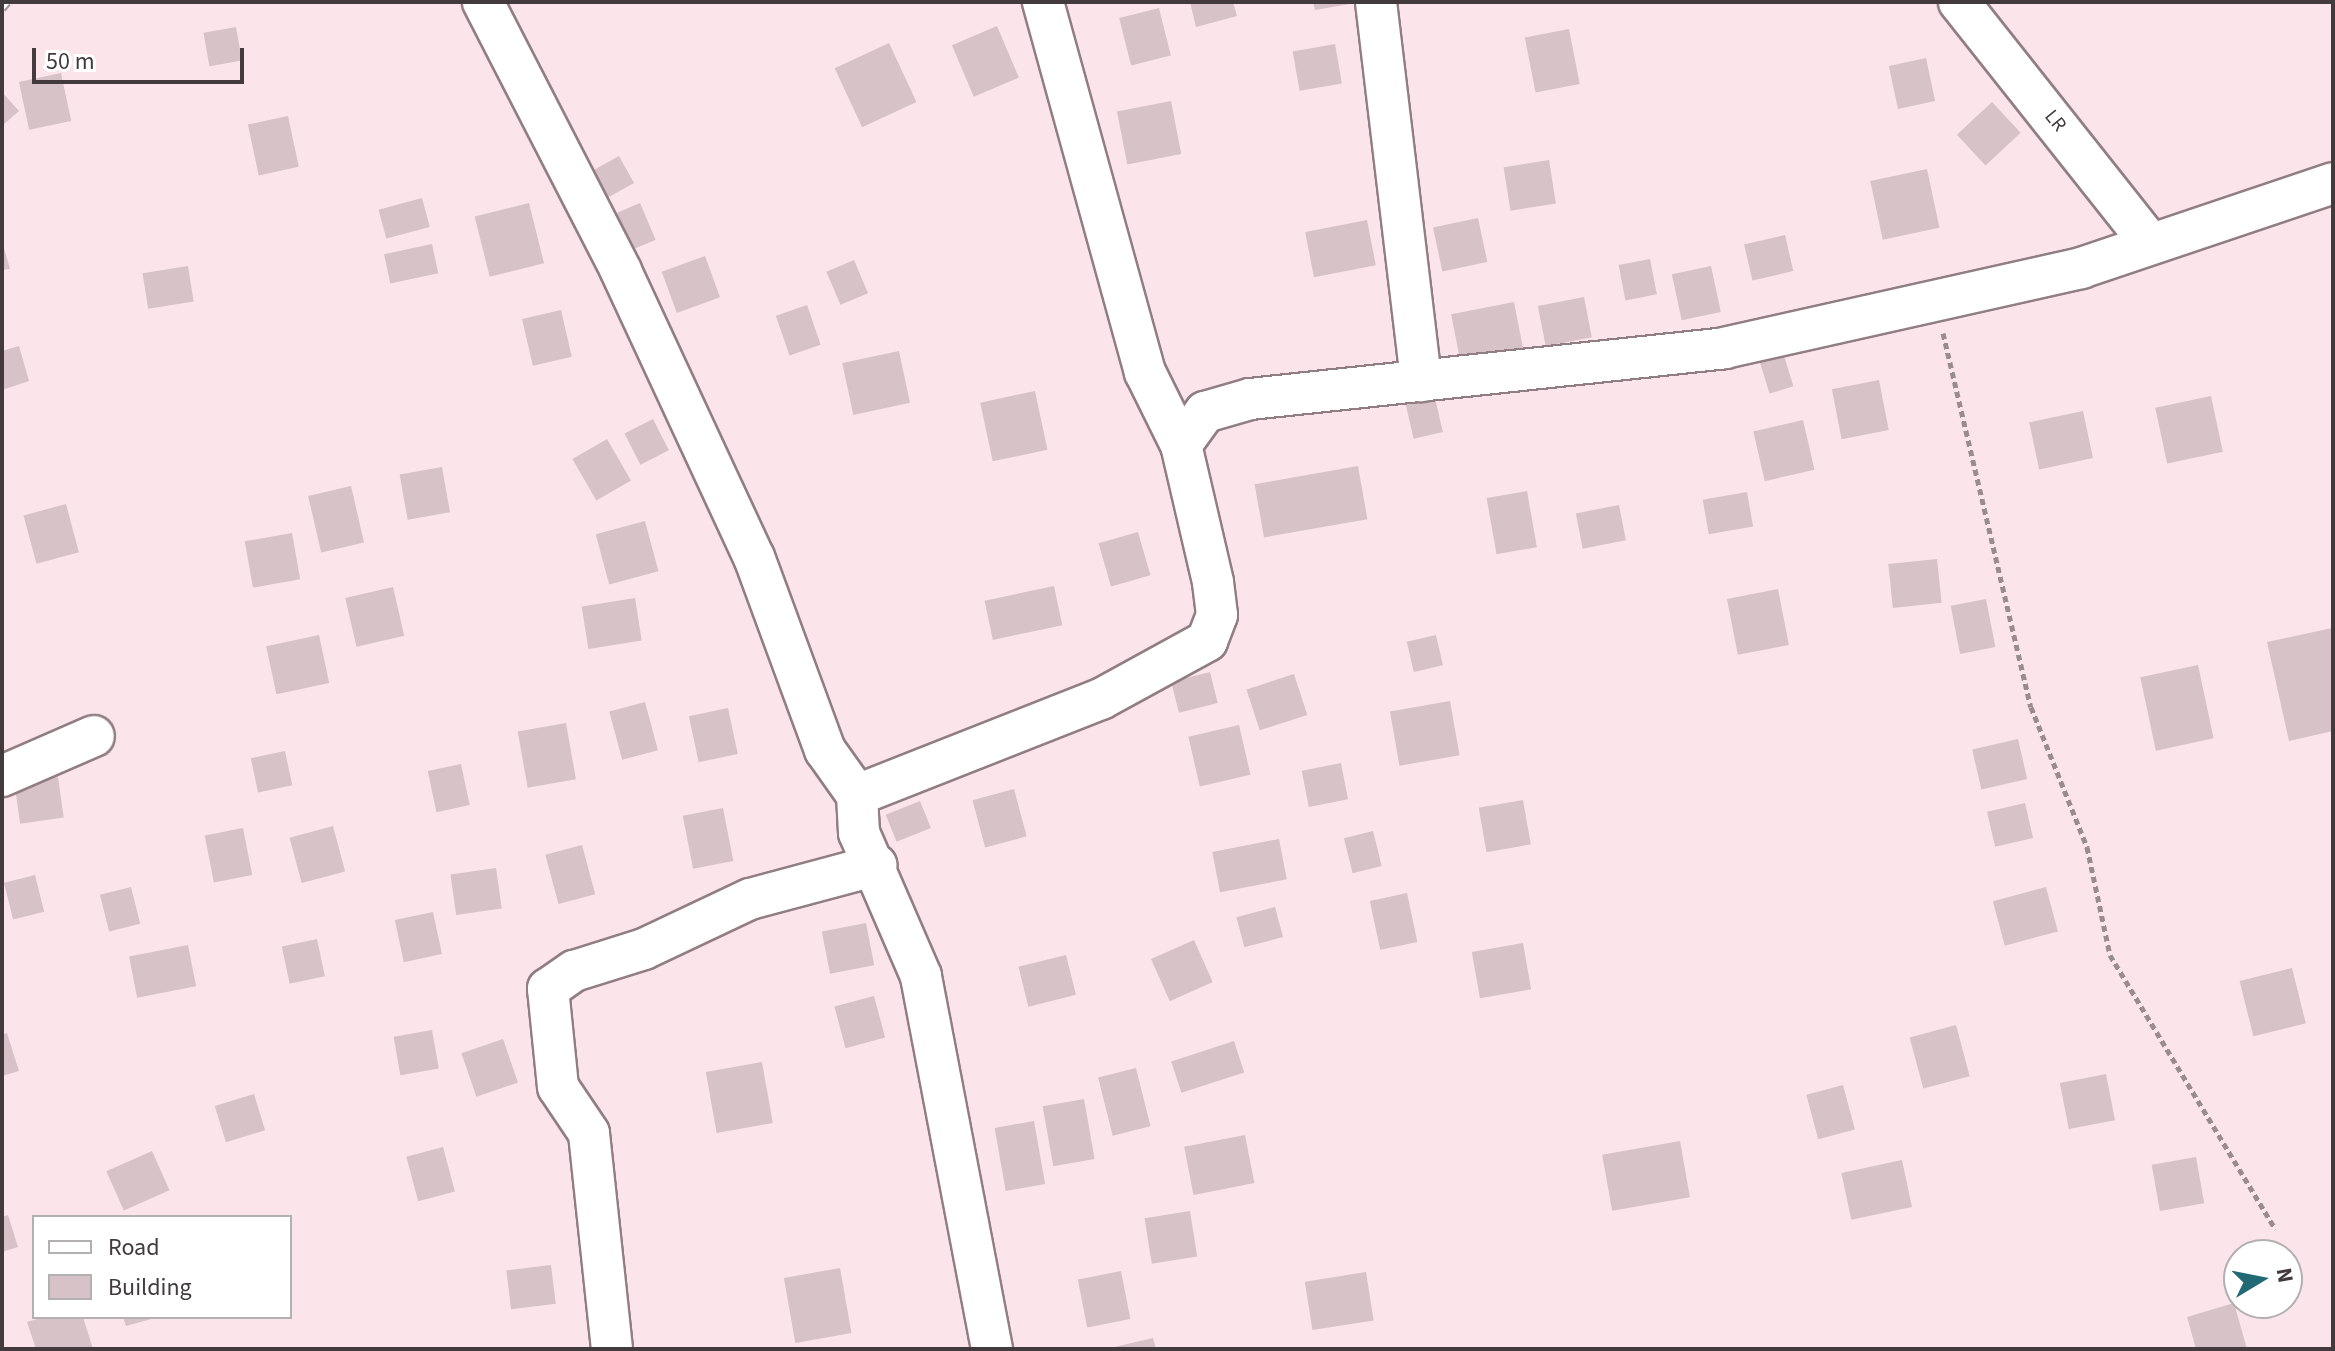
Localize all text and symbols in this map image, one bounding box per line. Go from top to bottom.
scale bar [36,32,248,82]
text: 50 m [46,44,95,79]
street label: LR [2039,105,2071,137]
legend [32,1215,292,1319]
text: Road [108,1230,160,1265]
north arrow [2223,1239,2303,1319]
text: N [2268,1265,2302,1285]
text: Building [108,1270,192,1305]

